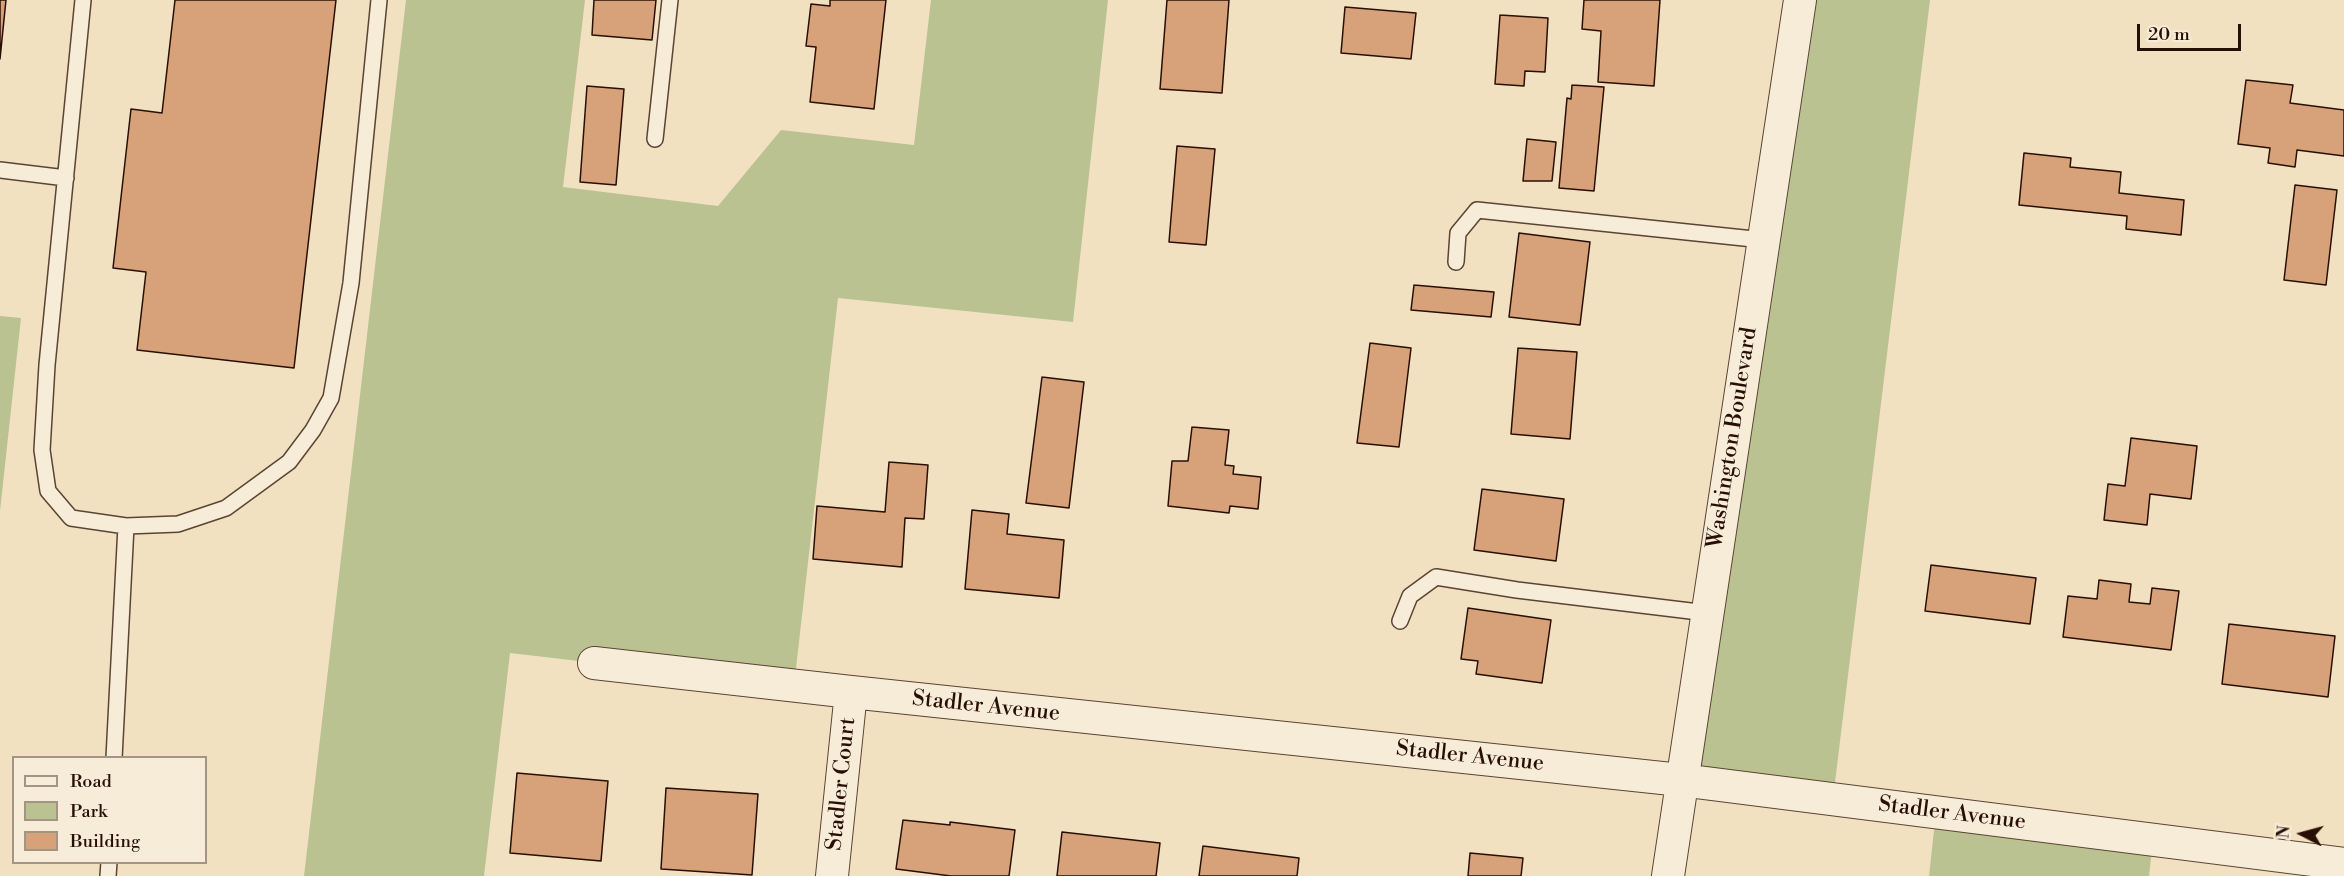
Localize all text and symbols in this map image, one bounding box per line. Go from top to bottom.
scale bar [2140,12,2244,50]
text: 20 m [2148,23,2190,46]
street label: Washington Boulevard [1702,326,1764,550]
street label: Stadler Avenue [911,686,1061,728]
street label: Stadler Court [822,716,862,852]
street label: Stadler Avenue [1395,736,1545,778]
legend [12,756,207,864]
text: Road [70,770,112,793]
street label: Stadler Avenue [1877,792,2027,836]
text: Park [70,800,107,823]
north arrow [2272,804,2332,864]
text: N [2273,825,2295,839]
text: Building [70,830,140,853]

